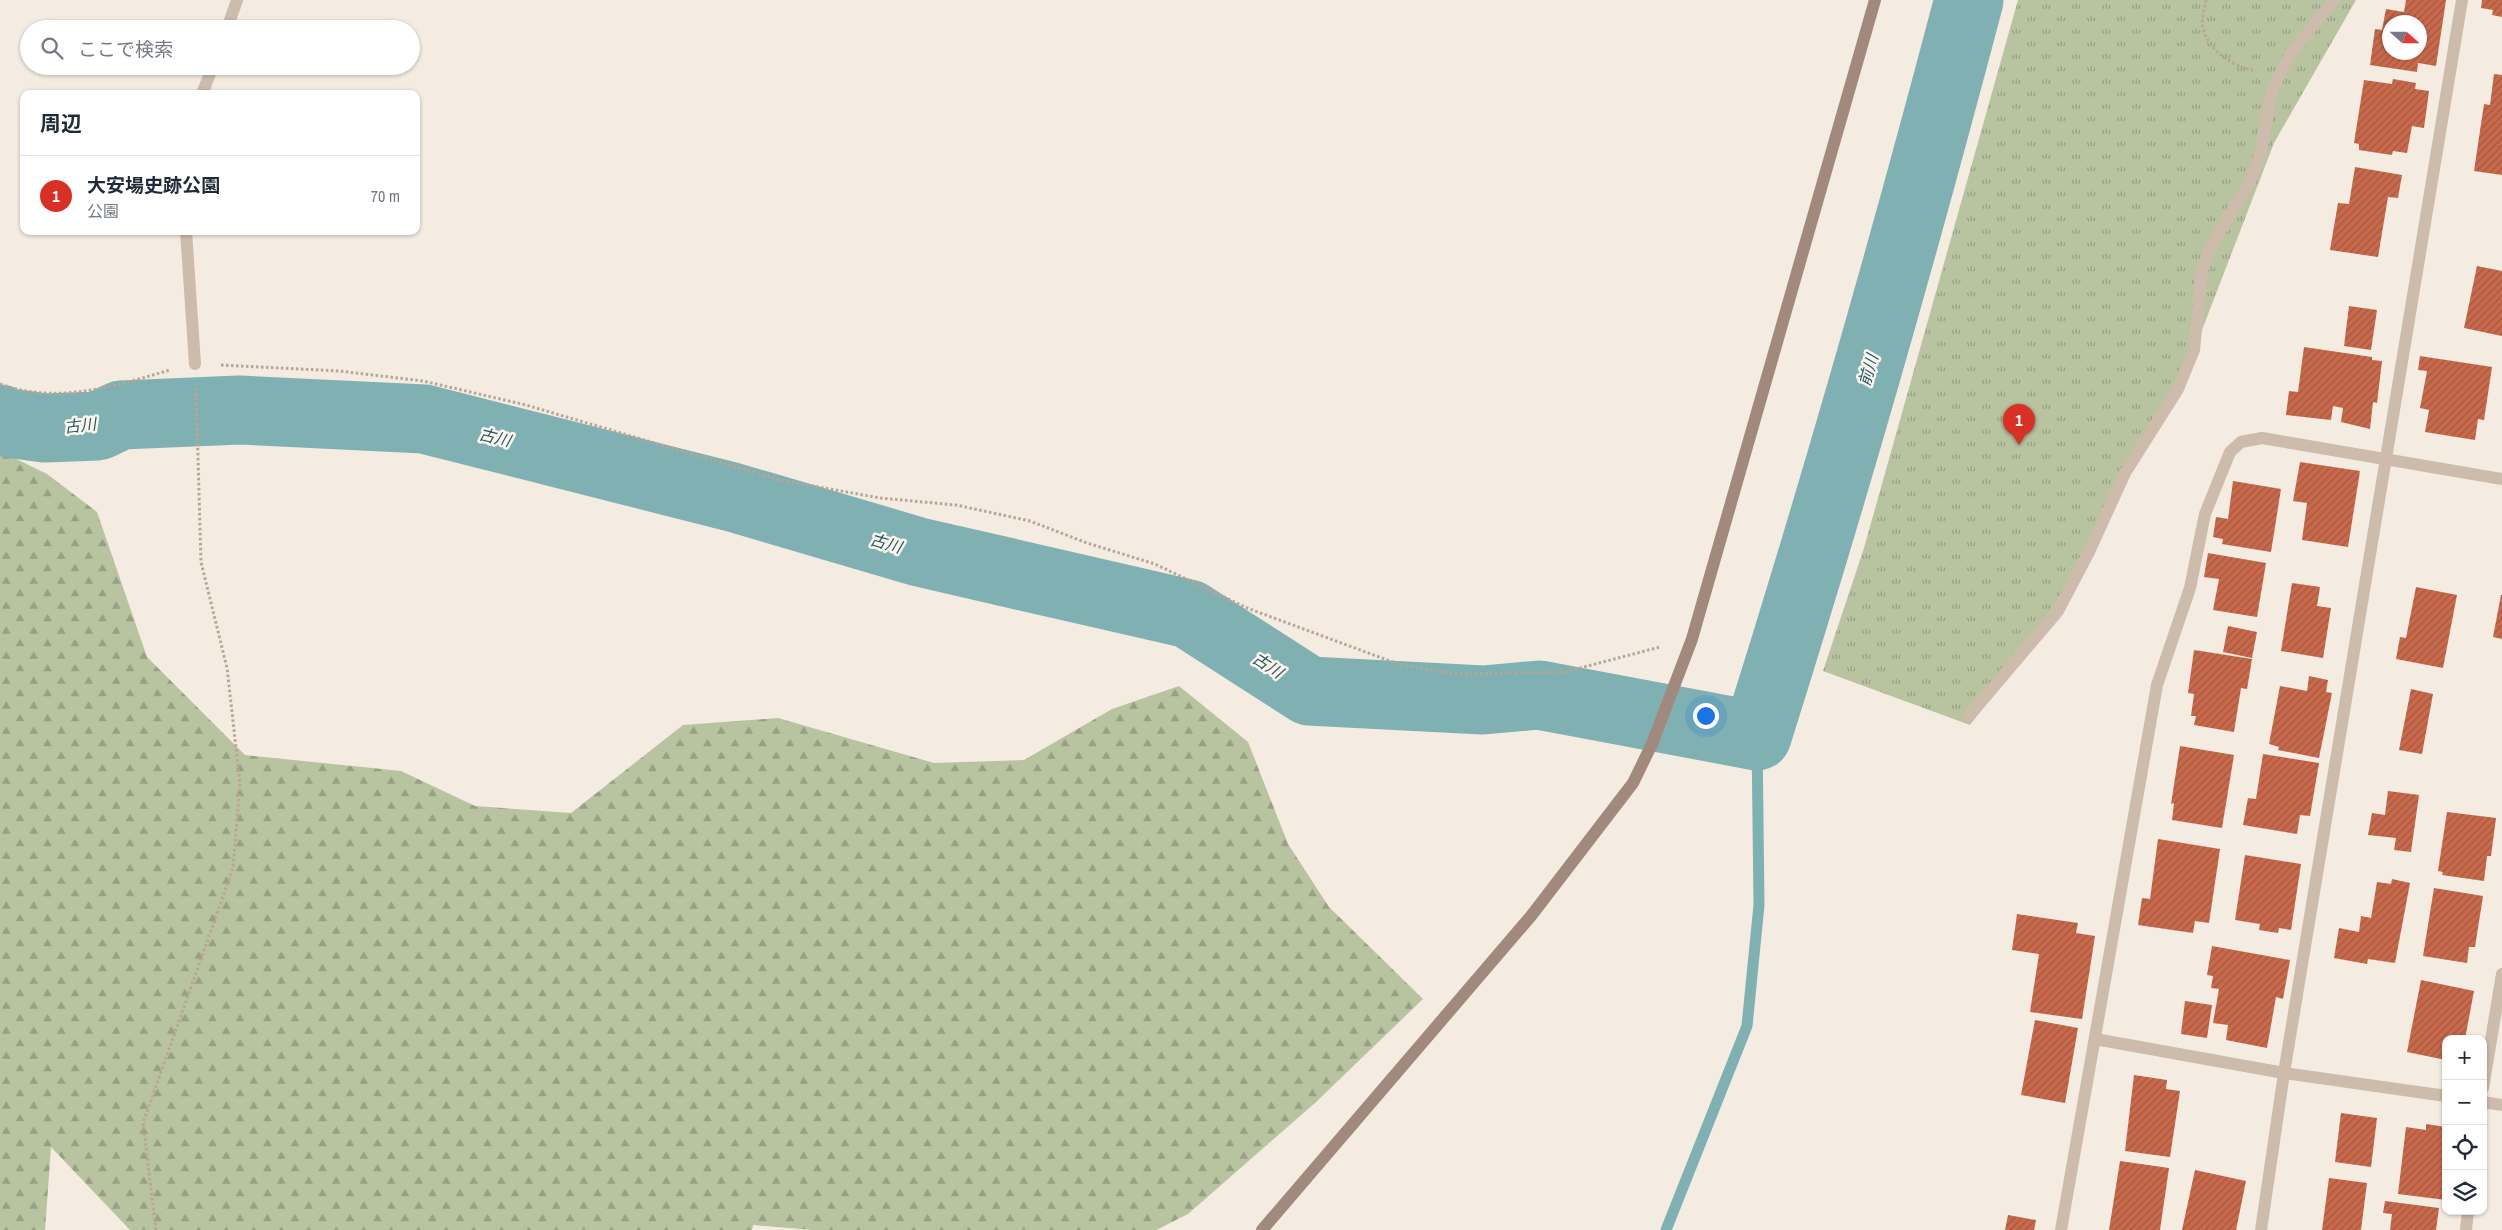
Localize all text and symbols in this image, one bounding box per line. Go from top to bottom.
north arrow [2382,15,2427,60]
search box [20,20,420,75]
icon: search [38,34,66,62]
text: ここで検索 [78,36,173,62]
text: 周辺 [40,109,82,138]
text: 大安場史跡公園 [87,172,220,198]
text: 1 [52,185,60,207]
text: 70 m [371,185,400,207]
text: 公園 [87,200,119,222]
water label: 前川 [1853,350,1884,388]
pin: 1 [2003,404,2035,445]
water label: 古川 [63,412,99,438]
water label: 古川 [477,422,515,452]
water label: 古川 [868,528,906,559]
water label: 古川 [1249,647,1289,684]
your location [1693,703,1719,729]
map controls [2442,1035,2487,1215]
button: + [2442,1035,2487,1080]
button: − [2442,1080,2487,1125]
button: locate [2442,1125,2487,1170]
button: layers [2442,1170,2487,1215]

